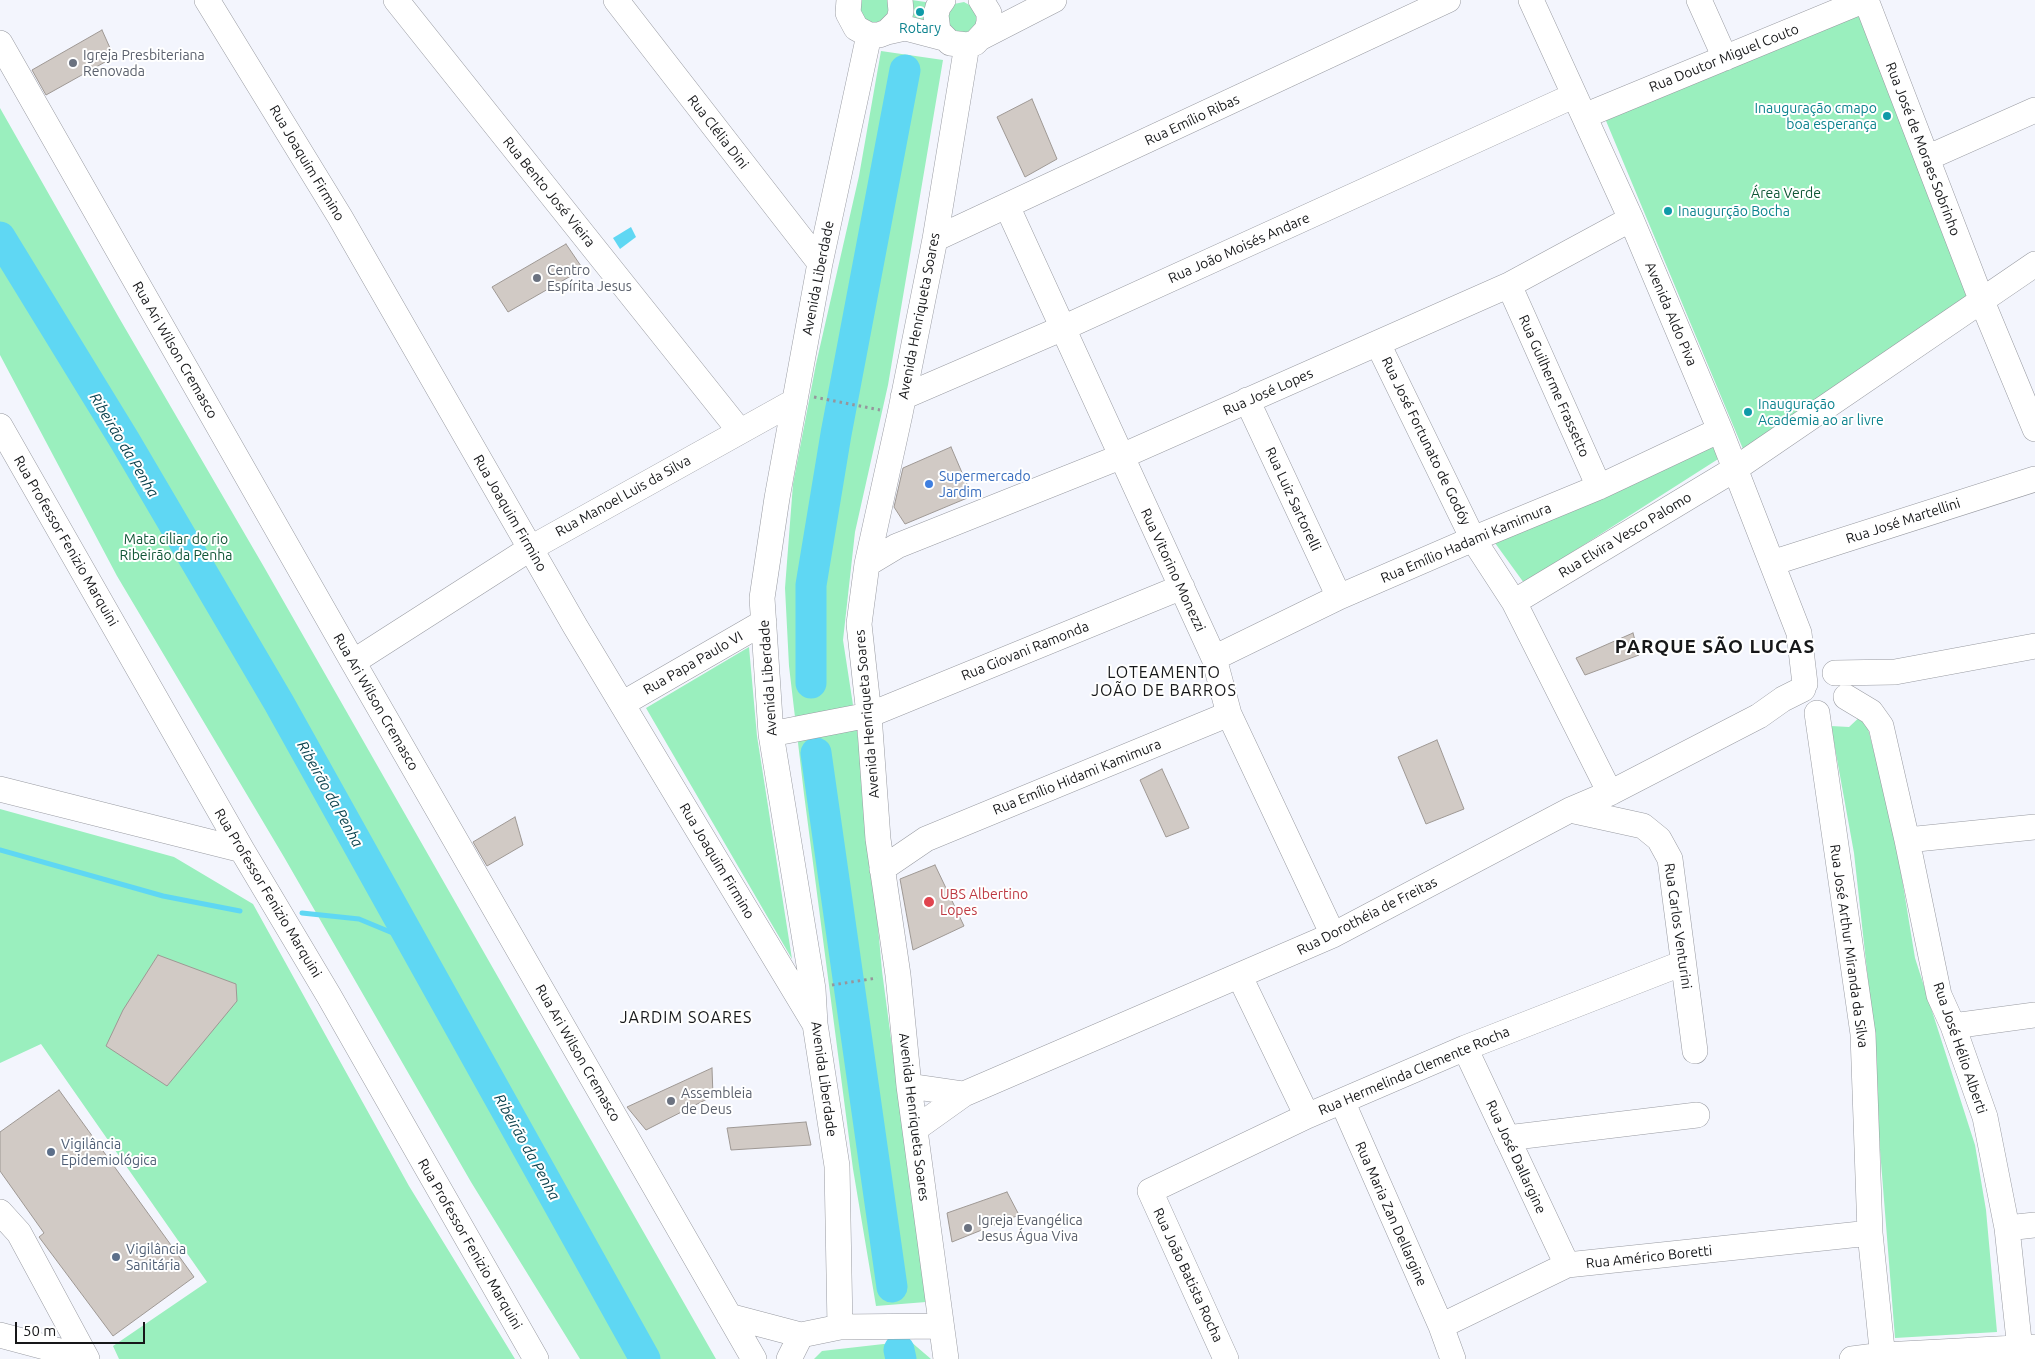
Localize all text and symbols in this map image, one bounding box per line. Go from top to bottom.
marker: Rotary [914,6,926,18]
place label: Rotary [899,20,941,36]
street label: Rua Doutor Miguel Couto [1647,20,1801,96]
place label: Igreja Presbiteriana Renovada [83,47,205,80]
marker: Igreja Presbiteriana Renovada [67,57,79,69]
street label: Rua José de Moraes Sobrinho [1882,60,1964,238]
street label: Rua Emílio Ribas [1142,91,1242,149]
street label: Rua Clélia Dini [684,92,752,172]
place label: Inauguração cmapo boa esperança [1754,100,1877,132]
street label: Rua Joaquim Firmino [266,102,348,224]
marker: Inauguração cmapo boa esperança [1881,110,1893,122]
street label: Rua Bento José Vieira [499,133,599,251]
park label: Área Verde [1751,185,1821,201]
place label: Inaugurção Bocha [1678,203,1790,219]
marker: Inaugurção Bocha [1662,205,1674,217]
street label: Rua João Moisés Andare [1166,209,1312,287]
street label: Avenida Liberdade [799,219,837,337]
street label: Avenida Henriqueta Soares [895,231,943,401]
street label: Avenida Aldo Piva [1641,259,1701,369]
place label: Centro Espírita Jesus [547,262,632,294]
marker: Centro Espírita Jesus [531,272,543,284]
street label: Rua Ari Wilson Cremasco [129,278,221,422]
street label: Rua Guilherme Frassetto [1515,312,1593,460]
street label: Rua José Fortunato de Godóy [1378,354,1474,528]
street label: Rua José Lopes [1220,365,1316,419]
water label: Ribeirão da Penha [86,389,162,501]
place label: Inauguração Academia ao ar livre [1758,396,1884,428]
marker: Inauguração Academia ao ar livre [1742,406,1754,418]
street label: Rua Luiz Sartorelli [1262,444,1324,554]
street label: Rua Joaquim Firmino [470,452,550,574]
street label: Rua Manoel Luis da Silva [552,452,694,540]
street label: Rua Professor Fenizio Marquini [10,453,122,629]
place label: Supermercado Jardim [939,468,1031,501]
marker: Supermercado Jardim [923,478,935,490]
street label: Rua Elvira Vesco Palomo [1555,489,1695,581]
street label: Rua José Martellini [1844,495,1962,547]
street label: Rua Emílio Hadami Kamimura [1378,499,1554,587]
street label: Rua Vitorino Monezzi [1137,506,1209,634]
park label: Mata ciliar do rio Ribeirão da Penha [120,531,232,564]
street label: Rua Giovani Ramonda [959,618,1091,684]
street label: Avenida Liberdade [756,619,780,737]
street label: Rua Papa Paulo VI [640,628,746,698]
street label: Avenida Henriqueta Soares [851,629,883,799]
street label: Rua Ari Wilson Cremasco [330,630,422,774]
district label: PARQUE SÃO LUCAS [1613,636,1817,658]
district label: LOTEAMENTO JOÃO DE BARROS [1089,663,1239,701]
street label: Rua Emílio Hidami Kamimura [990,736,1164,818]
water label: Ribeirão da Penha [293,738,367,850]
street label: Rua Joaquim Firmino [676,800,758,922]
street label: Rua Professor Fenizio Marquini [211,805,325,981]
street label: Rua José Arthur Miranda da Silva [1826,843,1872,1049]
street label: Rua Carlos Venturini [1661,862,1695,990]
street label: Rua Dorothéia de Freitas [1294,873,1440,959]
place label: UBS Albertino Lopes [940,886,1028,919]
marker: UBS Albertino Lopes [922,895,936,909]
street label: Rua José Hélio Alberti [1930,980,1990,1116]
street label: Rua Ari Wilson Cremasco [532,981,624,1125]
district label: JARDIM SOARES [618,1008,754,1028]
street label: Avenida Liberdade [808,1020,840,1138]
street label: Rua Hermelinda Clemente Rocha [1316,1023,1512,1119]
street label: Avenida Henriqueta Soares [895,1032,933,1202]
place label: Assembleia de Deus [681,1085,752,1118]
water label: Ribeirão da Penha [490,1091,564,1203]
marker: Assembleia de Deus [665,1095,677,1107]
street label: Rua José Dallargine [1482,1098,1550,1216]
place label: Vigilância Epidemiológica [61,1136,157,1168]
street label: Rua Maria Zan Dellargine [1351,1139,1431,1289]
marker: Vigilância Epidemiológica [45,1146,57,1158]
street label: Rua Professor Fenizio Marquini [414,1156,526,1332]
street label: Rua João Batista Rocha [1149,1205,1227,1345]
place label: Igreja Evangélica Jesus Água Viva [978,1212,1083,1244]
marker: Igreja Evangélica Jesus Água Viva [962,1222,974,1234]
place label: Vigilância Sanitária [126,1241,186,1274]
street label: Rua Américo Boretti [1585,1242,1713,1272]
marker: Vigilância Sanitária [110,1251,122,1263]
scale bar [18,1312,148,1344]
text: 50 m [23,1322,56,1339]

